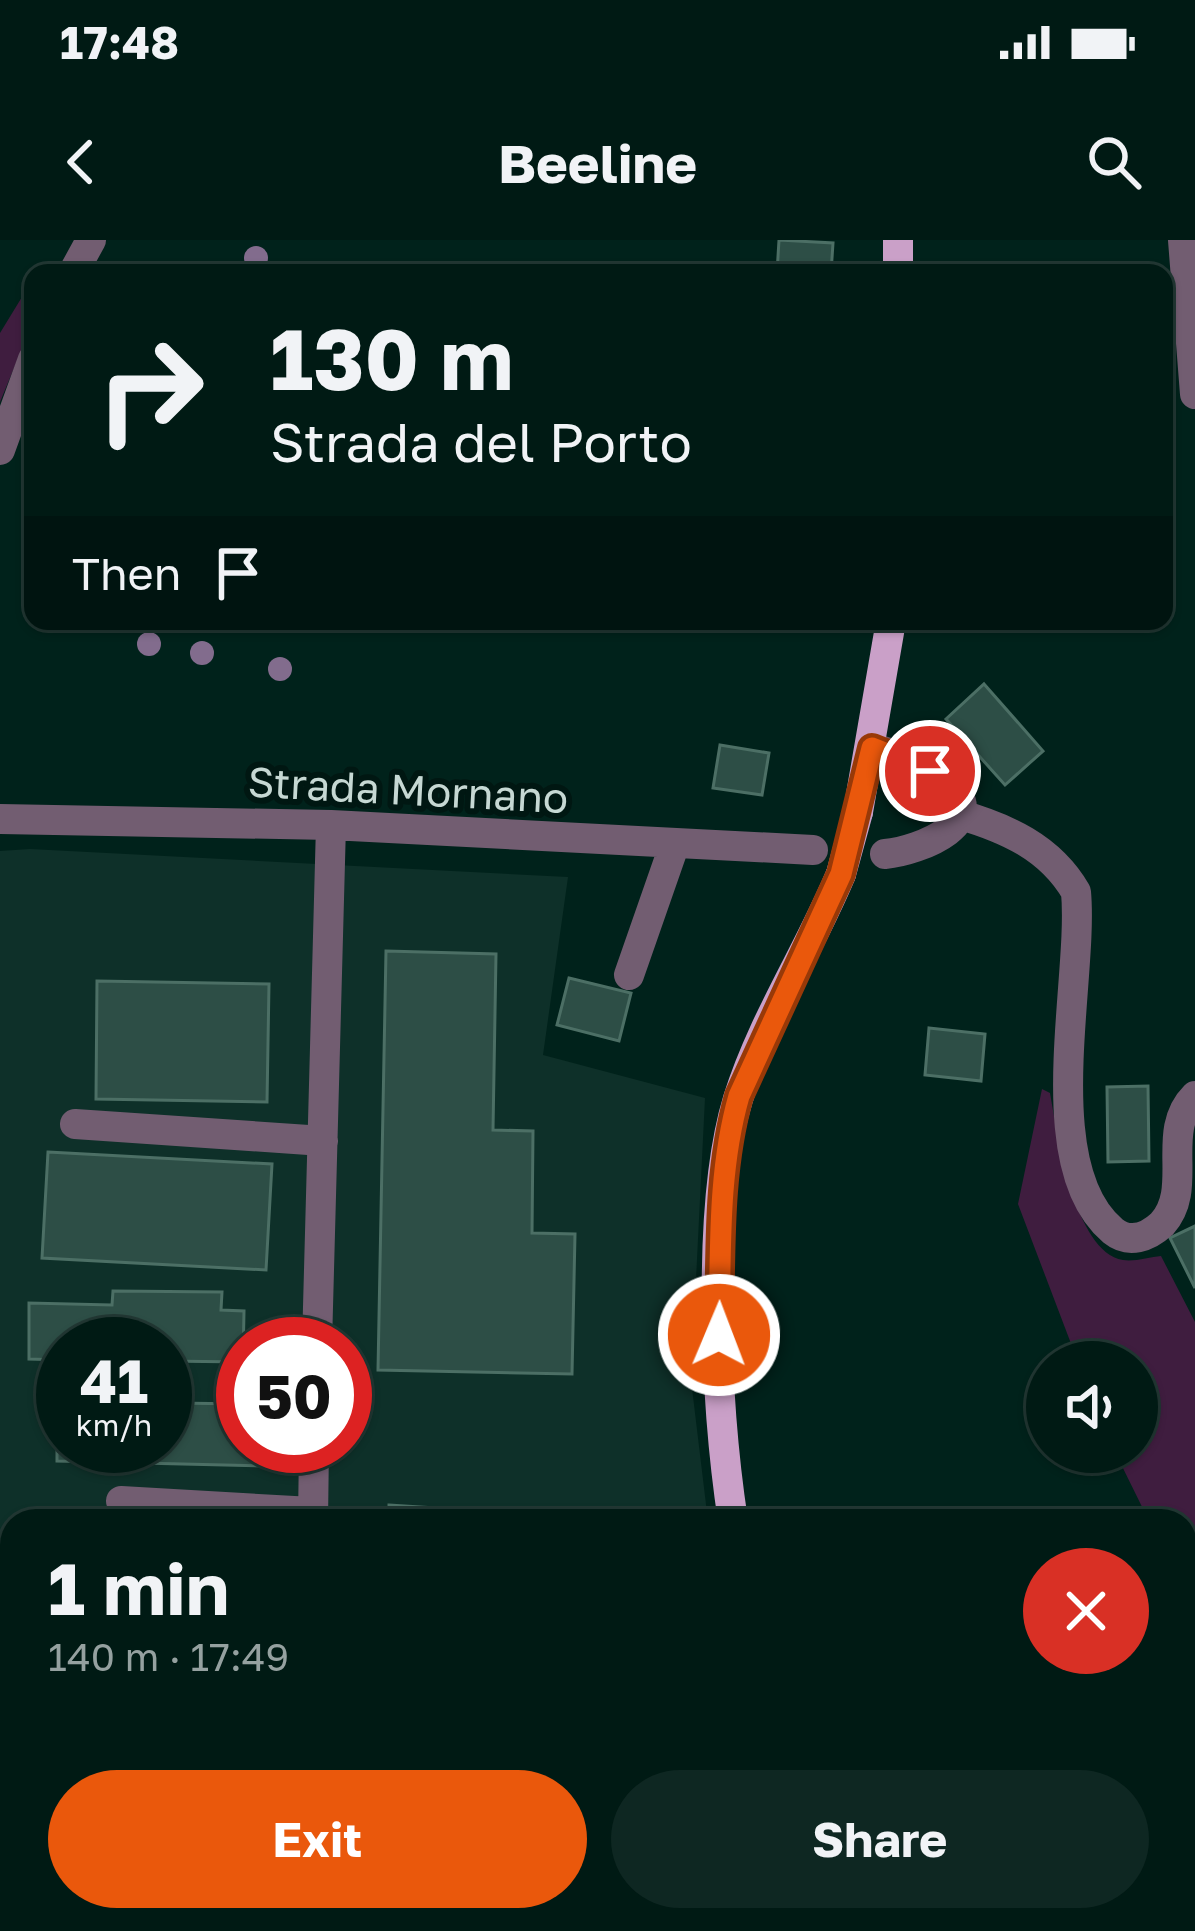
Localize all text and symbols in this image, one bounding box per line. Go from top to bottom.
text: 17:48 [60,15,179,69]
icon: back [48,129,114,195]
icon: search [1081,129,1147,195]
text: Beeline [498,130,697,195]
text: 130 m [270,308,514,408]
icon: right [72,312,228,468]
text: Strada del Porto [270,409,692,474]
icon: arrive [205,540,271,606]
text: Then [72,546,181,600]
pin [879,720,981,822]
icon: arrive [897,738,963,804]
street label: Strada Mornano [246,756,570,822]
position arrow [656,1272,782,1398]
speed limit sign: 50 [216,1317,372,1473]
map controls [1026,1341,1158,1473]
button: sound [1026,1341,1158,1473]
text: 41 [80,1344,148,1416]
text: km/h [76,1407,152,1443]
text: 1 min [48,1544,229,1631]
button: close [1023,1548,1149,1674]
text: 140 m · 17:49 [48,1633,289,1680]
button: Exit [48,1770,587,1908]
button: Share [611,1770,1149,1908]

